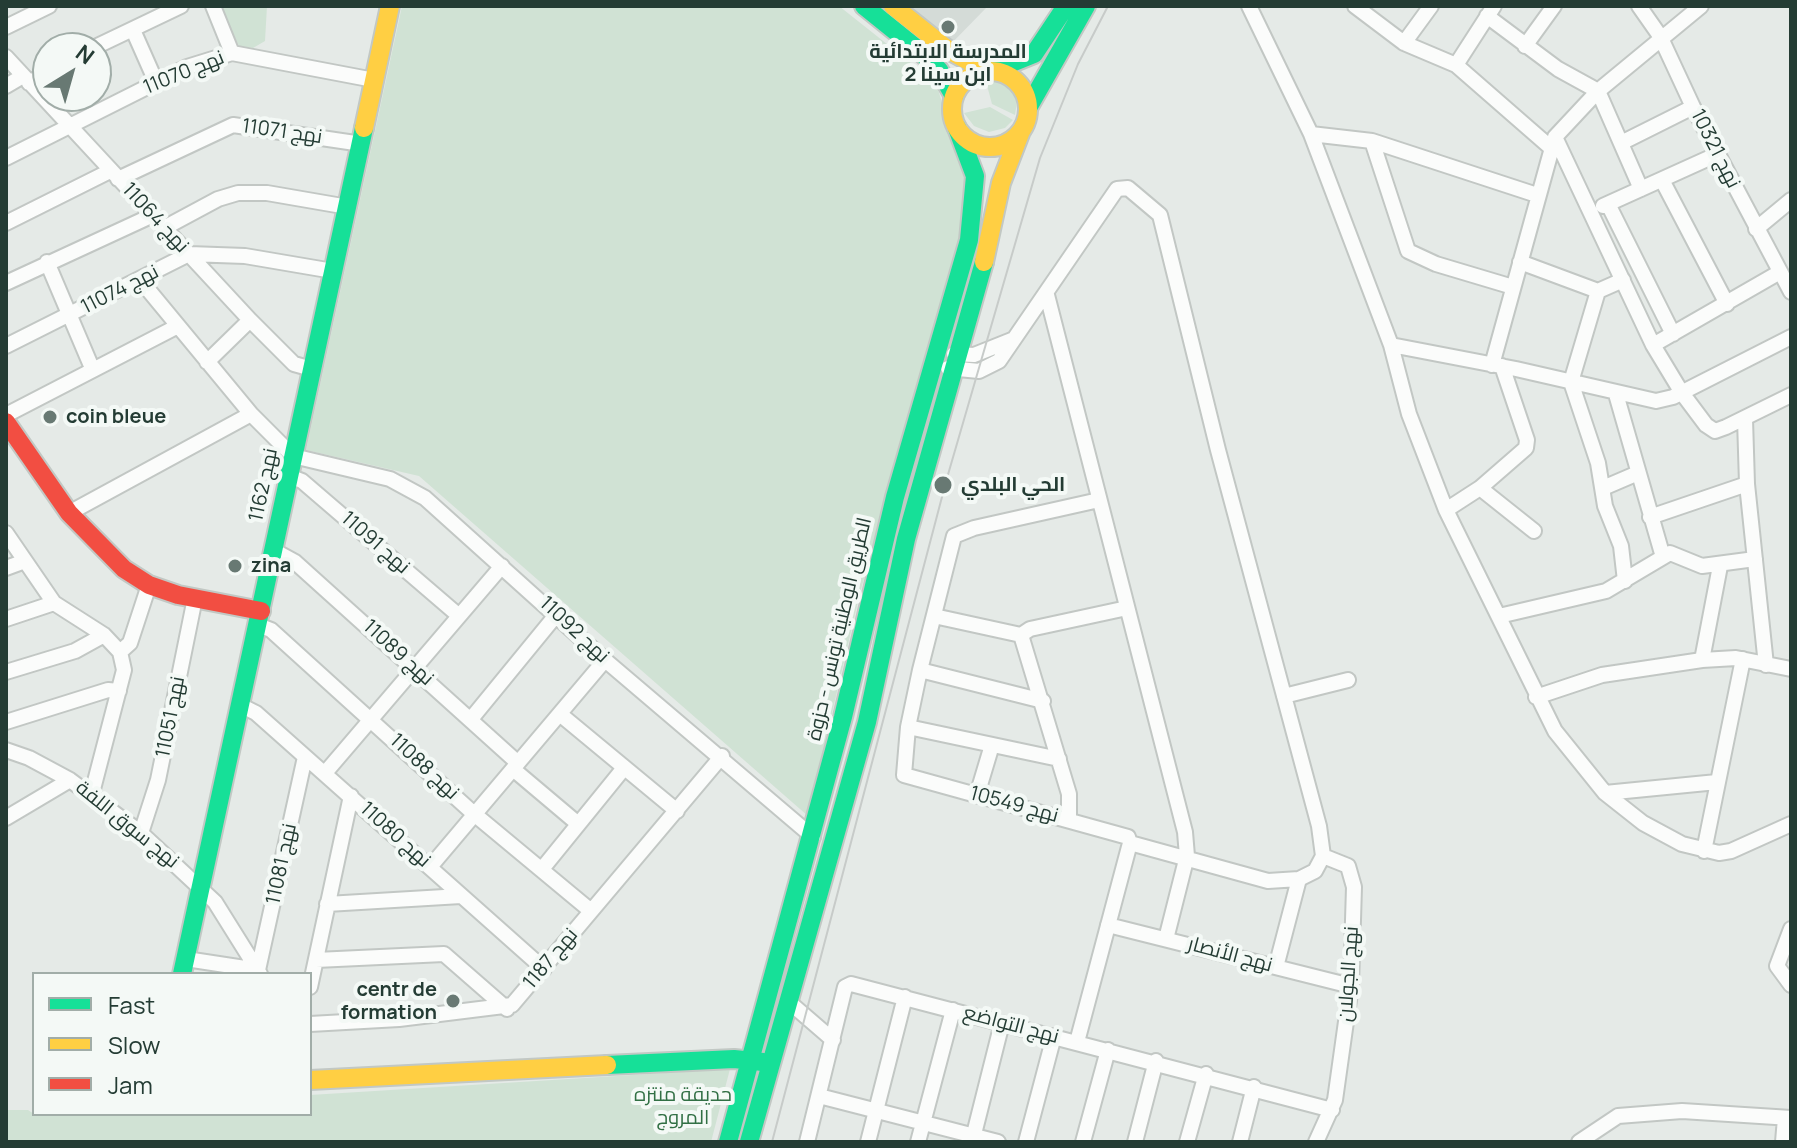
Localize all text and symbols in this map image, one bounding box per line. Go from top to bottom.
marker: المدرسة الابتدائية ابن سينا 2 [939,18,957,36]
north arrow [32,32,112,112]
text: N [70,38,101,71]
place label: المدرسة الابتدائية ابن سينا 2 [869,40,1027,87]
street label: نهج 11070 [140,46,228,100]
street label: نهج 10321 [1685,106,1745,192]
street label: نهج 11071 [240,114,324,150]
street label: نهج 11064 [117,178,193,258]
street label: نهج 11074 [77,260,163,320]
place label: coin bleue [66,405,166,429]
marker: coin bleue [41,408,59,426]
street label: نهج 1162 [245,446,283,524]
place label: الحي البلدي [961,473,1065,497]
marker: الحي البلدي [932,474,954,496]
street label: نهج 11091 [336,507,414,579]
street label: الطريق الوطنية تونس - حزوة [803,515,877,743]
place label: zina [251,554,291,578]
marker: zina [226,557,244,575]
street label: نهج 11092 [534,592,614,668]
street label: نهج 11089 [358,615,438,691]
street label: نهج 11051 [151,674,191,760]
street label: نهج 11088 [384,729,464,805]
street label: نهج سوق اللفة [71,776,183,874]
street label: نهج 10549 [967,782,1061,828]
street label: نهج 11080 [355,797,435,873]
street label: نهج 11081 [262,821,302,907]
street label: نهج 1187 [519,924,583,994]
street label: نهج الجولان [1334,925,1364,1023]
street label: نهج الأنصار [1185,932,1275,978]
legend [32,972,312,1116]
place label: centr de formation [341,978,437,1025]
text: Fast [108,988,155,1021]
marker: centr de formation [444,992,462,1010]
street label: نهج التواضع [961,1001,1061,1049]
text: Slow [108,1028,161,1061]
text: Jam [108,1068,153,1101]
park label: حديقة منتزه المروج [634,1083,732,1130]

